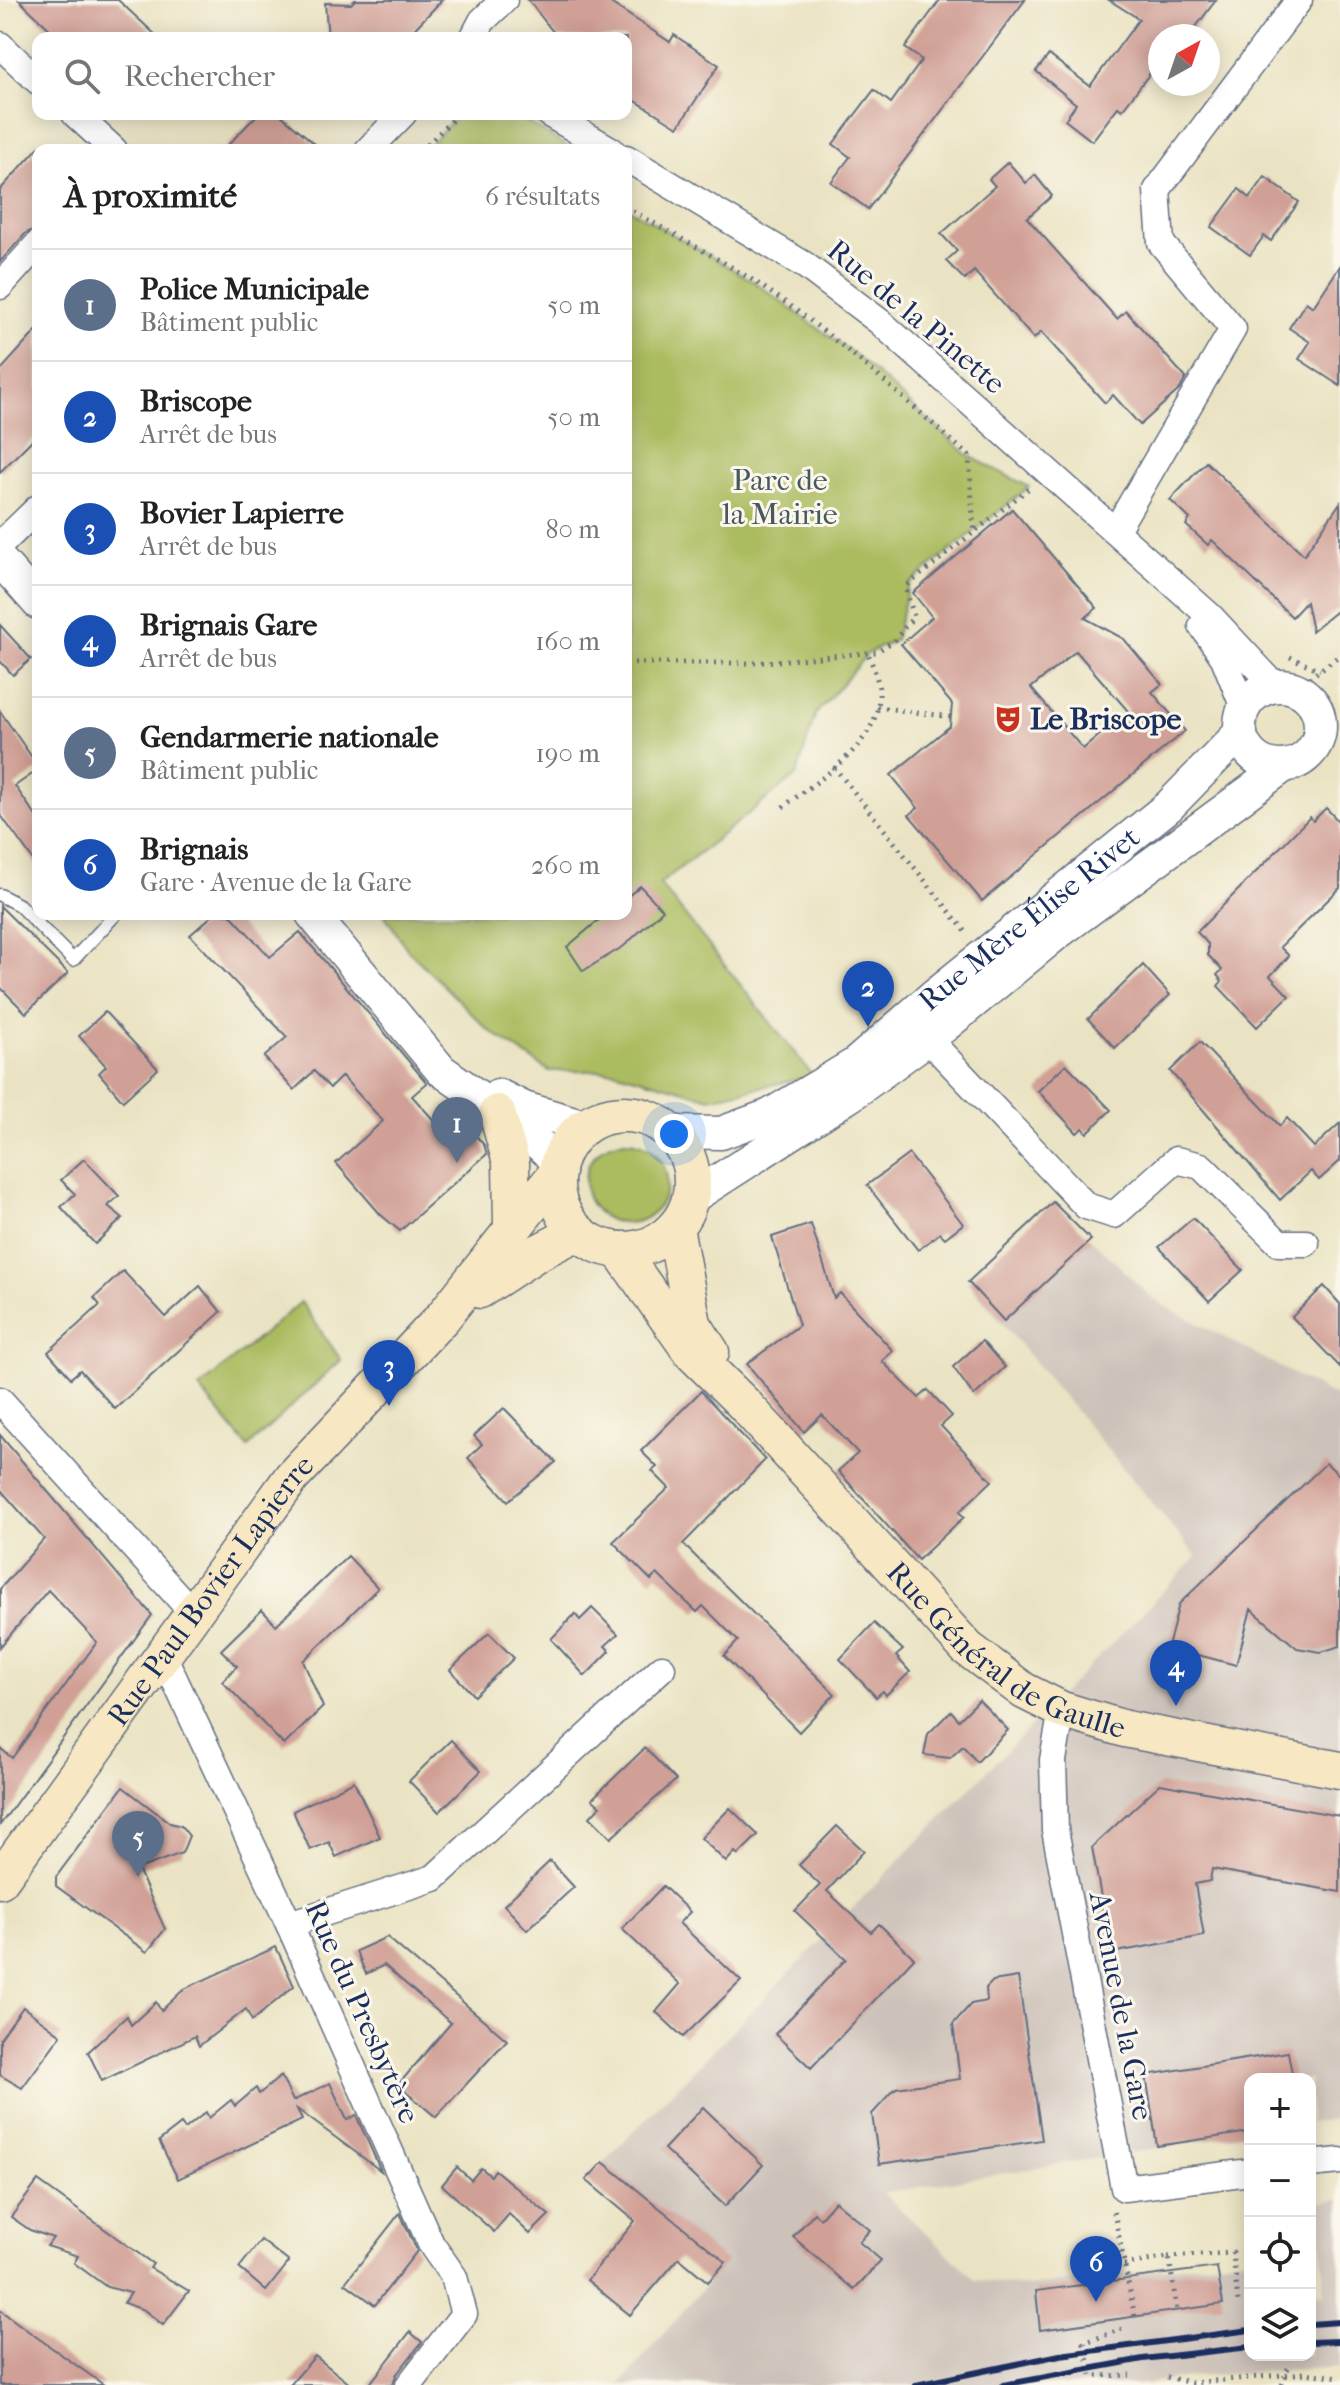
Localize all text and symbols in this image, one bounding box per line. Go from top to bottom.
north arrow [1148,24,1220,96]
search box [32,32,632,120]
icon: search [60,54,104,98]
text: Rechercher [124,59,275,94]
text: À proximité [64,176,237,216]
text: 6 résultats [485,181,600,212]
street label: Rue de la Pinette [820,233,1012,402]
text: Police Municipale [140,272,369,307]
text: 1 [85,290,95,321]
text: 50 m [547,290,600,321]
text: Bâtiment public [140,307,318,338]
text: Briscope [140,384,252,419]
text: 2 [83,402,97,433]
text: 50 m [547,402,600,433]
text: Arrêt de bus [140,419,277,450]
park label: Parc de la Mairie [721,463,838,532]
text: Bovier Lapierre [140,496,344,531]
text: 3 [85,514,95,545]
text: 80 m [545,514,600,545]
text: Arrêt de bus [140,531,277,562]
text: Brignais Gare [140,608,317,643]
text: 4 [82,626,98,657]
text: 160 m [535,626,600,657]
text: Arrêt de bus [140,643,277,674]
place label: Le Briscope [1030,702,1181,737]
theatre icon: Le Briscope [993,704,1023,734]
text: Gendarmerie nationale [140,720,439,755]
text: 5 [84,738,96,769]
text: 190 m [536,738,600,769]
text: Bâtiment public [140,755,318,786]
street label: Rue Mère Élise Rivet [911,819,1147,1018]
text: Brignais [140,832,248,867]
text: 6 [83,850,97,881]
text: 260 m [531,850,600,881]
text: Gare · Avenue de la Gare [140,867,412,898]
pin: 2 [842,961,894,1027]
pin: 1 [431,1097,483,1163]
your location [654,1114,694,1154]
pin: 3 [363,1340,415,1406]
street label: Rue Paul Bovier Lapierre [100,1448,321,1733]
street label: Rue Général de Gaulle [879,1555,1130,1746]
pin: 4 [1150,1640,1202,1706]
pin: 5 [112,1811,164,1877]
street label: Avenue de la Gare [1081,1888,1160,2123]
street label: Rue du Presbytère [297,1896,427,2129]
map controls [1244,2073,1316,2361]
button: + [1244,2073,1316,2145]
button: − [1244,2145,1316,2217]
button: locate [1244,2217,1316,2289]
pin: 6 [1070,2236,1122,2302]
button: layers [1244,2289,1316,2361]

